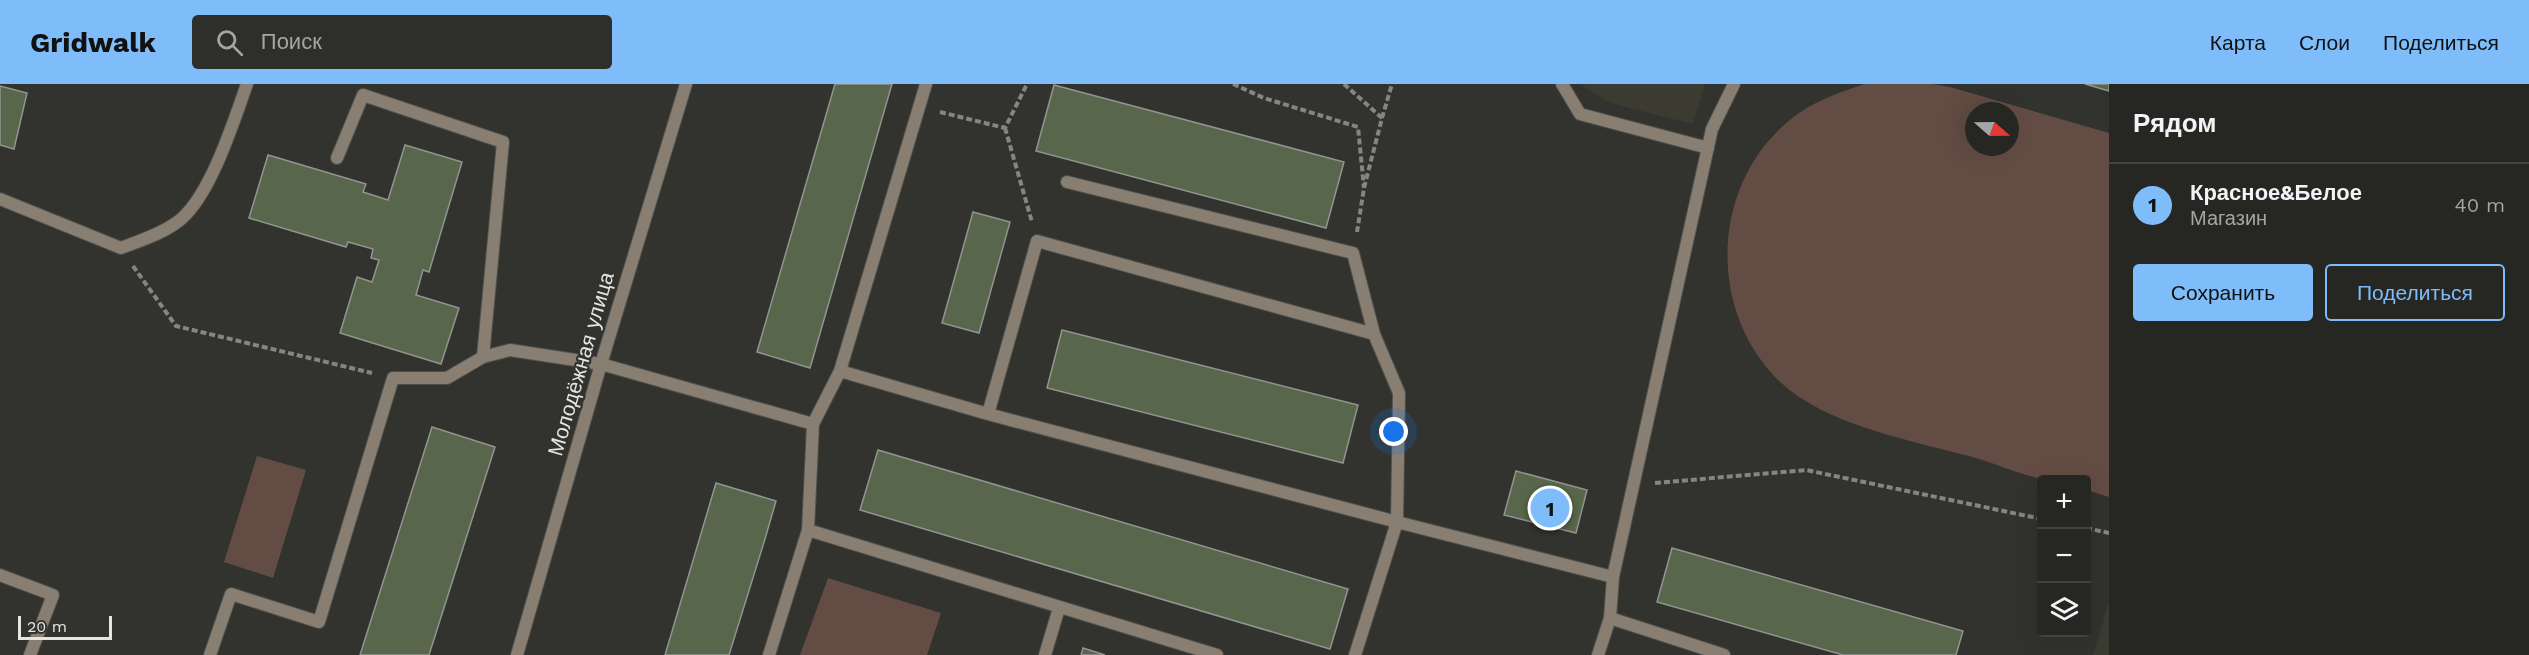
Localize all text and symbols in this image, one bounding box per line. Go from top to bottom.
search box [192,15,612,69]
text: Gridwalk [30,26,156,59]
icon: search [213,26,246,59]
text: Поиск [261,29,322,54]
text: Карта [2210,30,2266,55]
text: Слои [2299,30,2350,55]
text: Поделиться [2383,30,2499,55]
north arrow [1965,102,2019,156]
text: Рядом [2133,108,2216,138]
text: Красное&Белое [2190,180,2362,205]
text: 1 [2148,193,2157,217]
text: 40 m [2454,193,2505,217]
text: Магазин [2190,206,2267,230]
button: Сохранить [2133,264,2313,321]
button: Поделиться [2325,264,2505,321]
street label: Молодёжная улица [542,269,619,459]
your location [1379,417,1408,446]
map controls [2037,475,2091,637]
button: + [2037,475,2091,529]
pin: 1 [1530,486,1570,530]
button: − [2037,529,2091,583]
button: layers [2037,583,2091,637]
scale bar [18,613,112,640]
text: 20 m [27,617,67,636]

